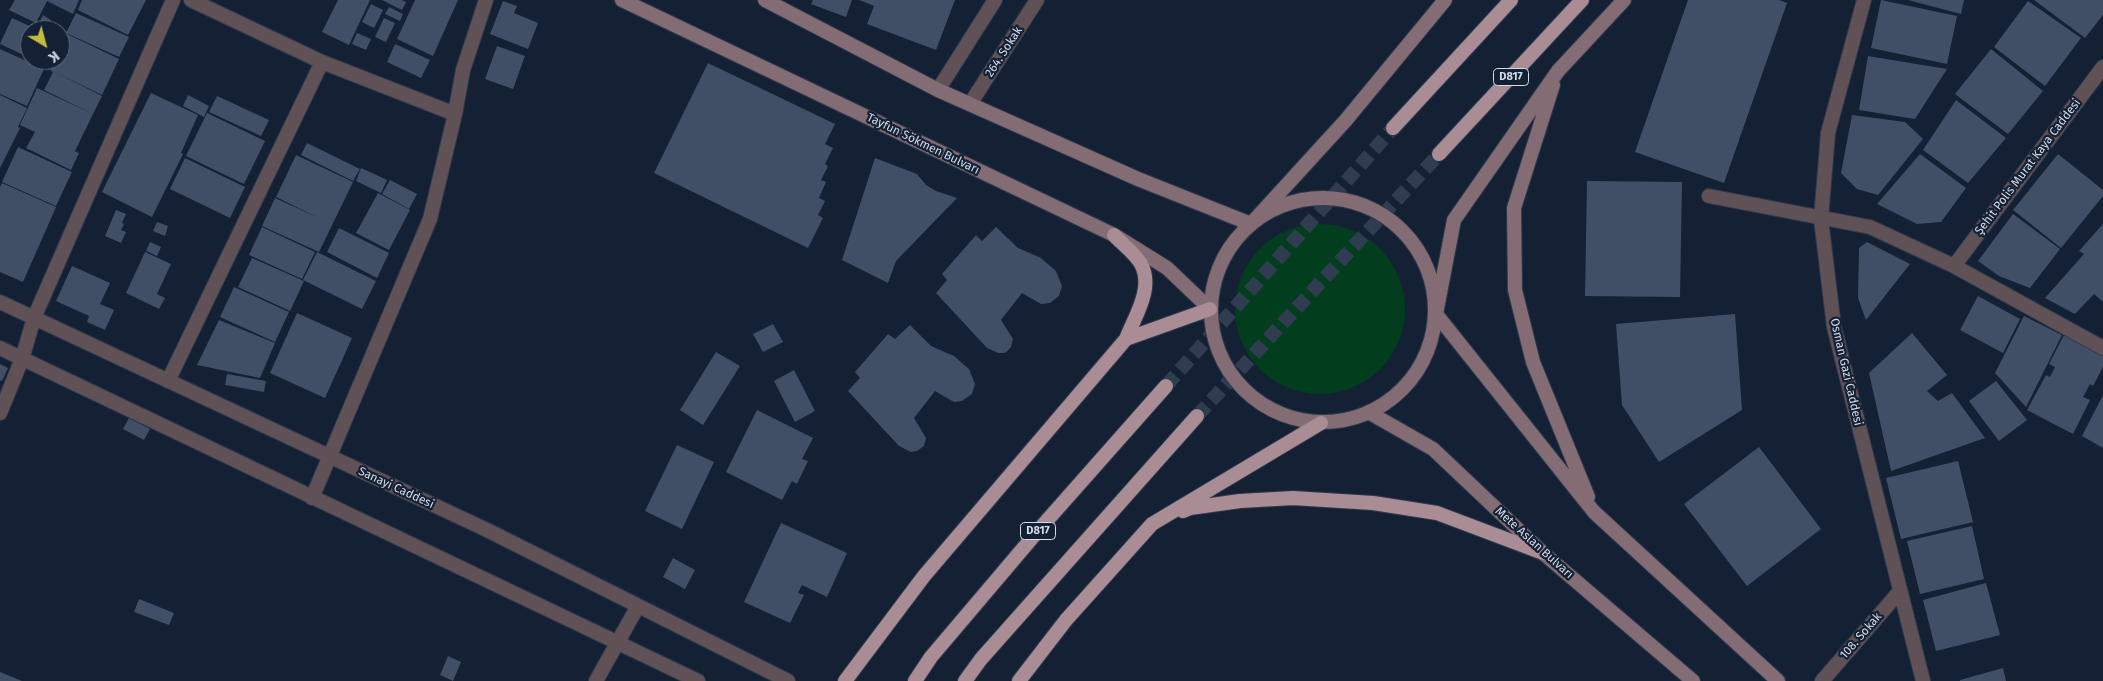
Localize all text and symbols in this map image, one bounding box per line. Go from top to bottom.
north arrow [20,20,70,70]
street label: 264. Sokak [982,24,1026,80]
text: K [45,47,62,66]
road number: D817 [1494,68,1528,86]
street label: Şehit Polis Murat Kaya Caddesi [1972,96,2084,238]
street label: Tayfun Sökmen Bulvarı [864,110,982,178]
street label: Osman Gazi Caddesi [1827,317,1865,427]
street label: Sanayi Caddesi [356,464,436,512]
street label: Mete Aslan Bulvarı [1492,504,1576,582]
road number: D817 [1020,522,1056,540]
street label: 108. Sokak [1837,610,1885,662]

